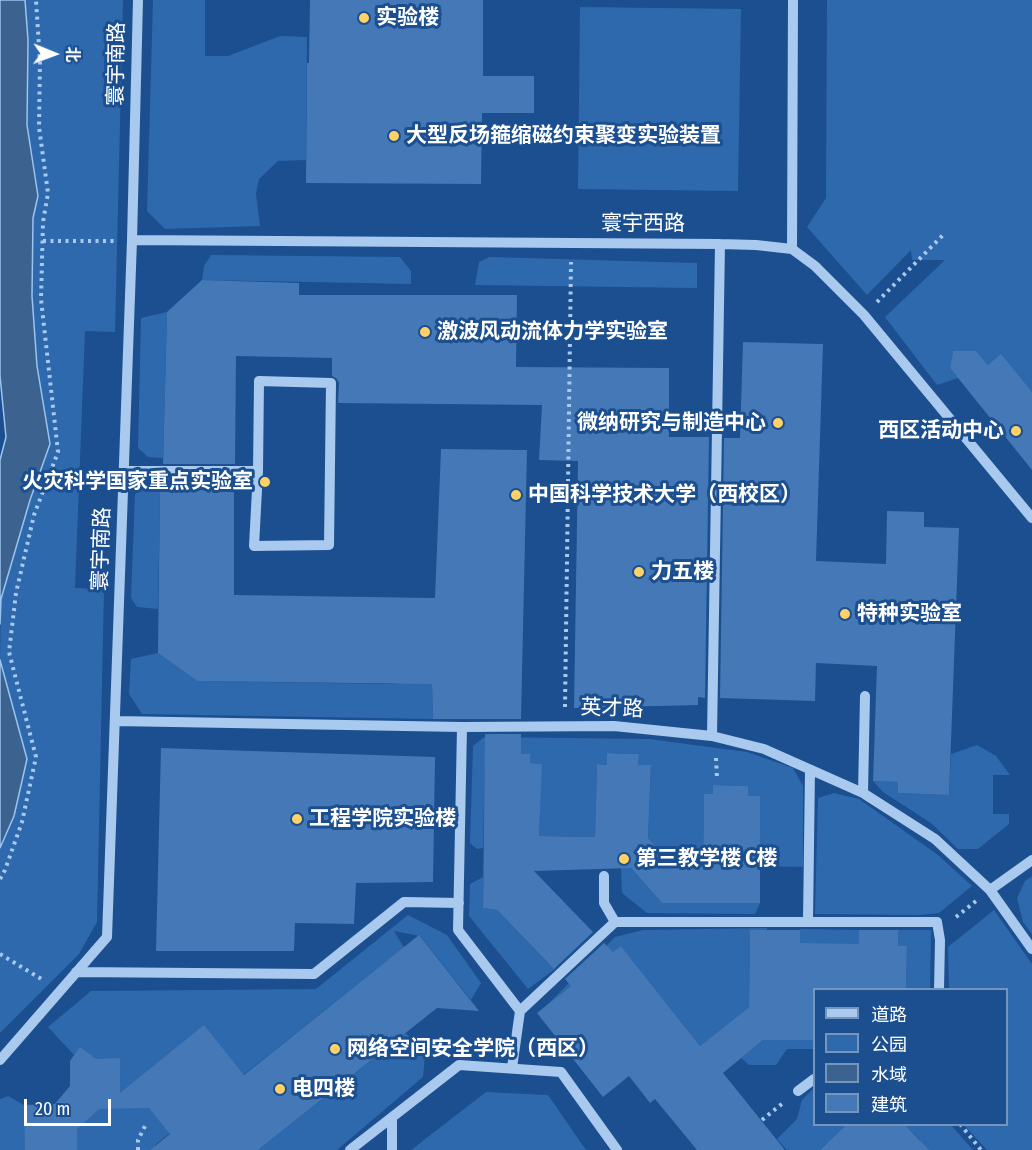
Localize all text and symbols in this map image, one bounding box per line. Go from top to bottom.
place label: 实验楼 [376,5,439,31]
marker: 实验楼 [357,11,371,25]
street label: 寰宇南路 [104,22,130,106]
north arrow [24,24,84,84]
text: 北 [63,46,82,62]
place label: 大型反场箍缩磁约束聚变实验装置 [406,123,721,149]
marker: 大型反场箍缩磁约束聚变实验装置 [387,129,401,143]
street label: 寰宇西路 [601,211,685,237]
place label: 激波风动流体力学实验室 [437,319,668,345]
marker: 激波风动流体力学实验室 [418,325,432,339]
place label: 微纳研究与制造中心 [577,410,766,436]
marker: 微纳研究与制造中心 [771,416,785,430]
place label: 西区活动中心 [878,418,1004,444]
marker: 西区活动中心 [1009,424,1023,438]
place label: 火灾科学国家重点实验室 [22,469,253,495]
marker: 火灾科学国家重点实验室 [258,475,272,489]
place label: 中国科学技术大学（西校区） [528,482,801,508]
marker: 中国科学技术大学（西校区） [509,488,523,502]
street label: 寰宇南路 [88,507,116,591]
place label: 力五楼 [651,559,714,585]
marker: 力五楼 [632,565,646,579]
place label: 特种实验室 [857,601,962,627]
marker: 特种实验室 [838,607,852,621]
street label: 英才路 [580,695,644,723]
place label: 工程学院实验楼 [309,806,456,832]
marker: 工程学院实验楼 [290,812,304,826]
place label: 第三教学楼 C楼 [636,846,777,872]
marker: 第三教学楼 C楼 [617,852,631,866]
legend [813,988,1008,1126]
text: 道路 [871,1004,907,1026]
text: 公园 [871,1034,907,1056]
place label: 网络空间安全学院（西区） [347,1036,599,1062]
marker: 网络空间安全学院（西区） [328,1042,342,1056]
text: 水域 [871,1064,907,1086]
place label: 电四楼 [292,1076,355,1102]
marker: 电四楼 [273,1082,287,1096]
scale bar [27,1087,114,1125]
text: 建筑 [871,1094,907,1116]
text: 20 m [35,1098,70,1120]

